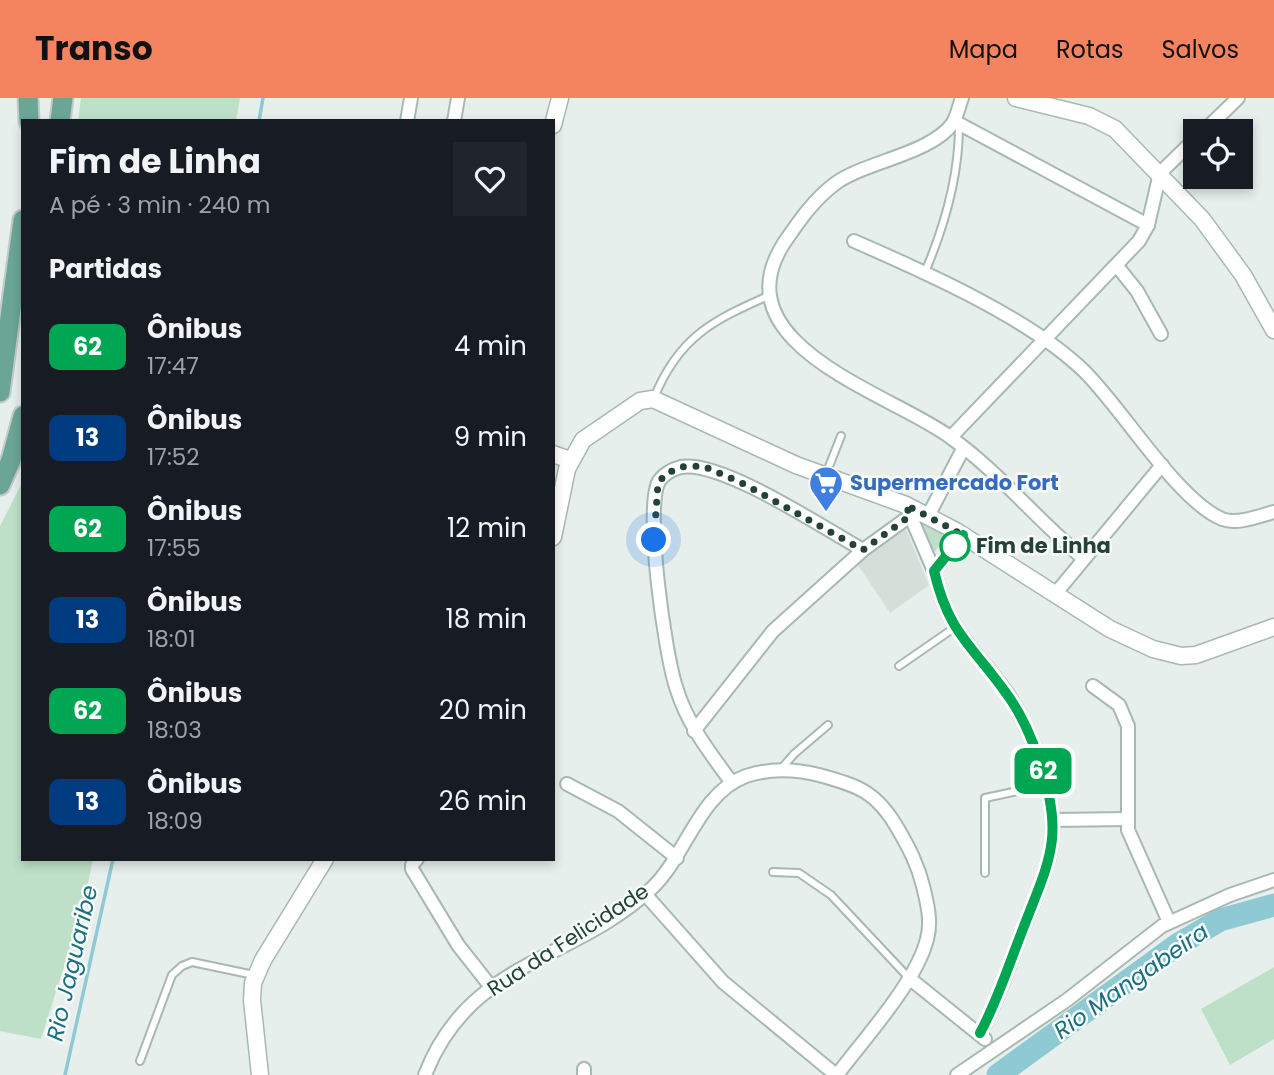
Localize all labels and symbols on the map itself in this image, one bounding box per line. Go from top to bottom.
supermarket icon: Supermercado Fort [807,464,845,513]
place label: Supermercado Fort [850,468,1059,497]
your location [636,522,671,557]
marker: Fim de Linha [940,531,970,561]
place label: Fim de Linha [976,531,1111,560]
line badge: 62 [1012,748,1074,794]
street label: Rua da Felicidade [481,876,654,1003]
water label: Rio Jaguaribe [39,882,105,1044]
water label: Rio Mangabeira [1047,916,1215,1046]

